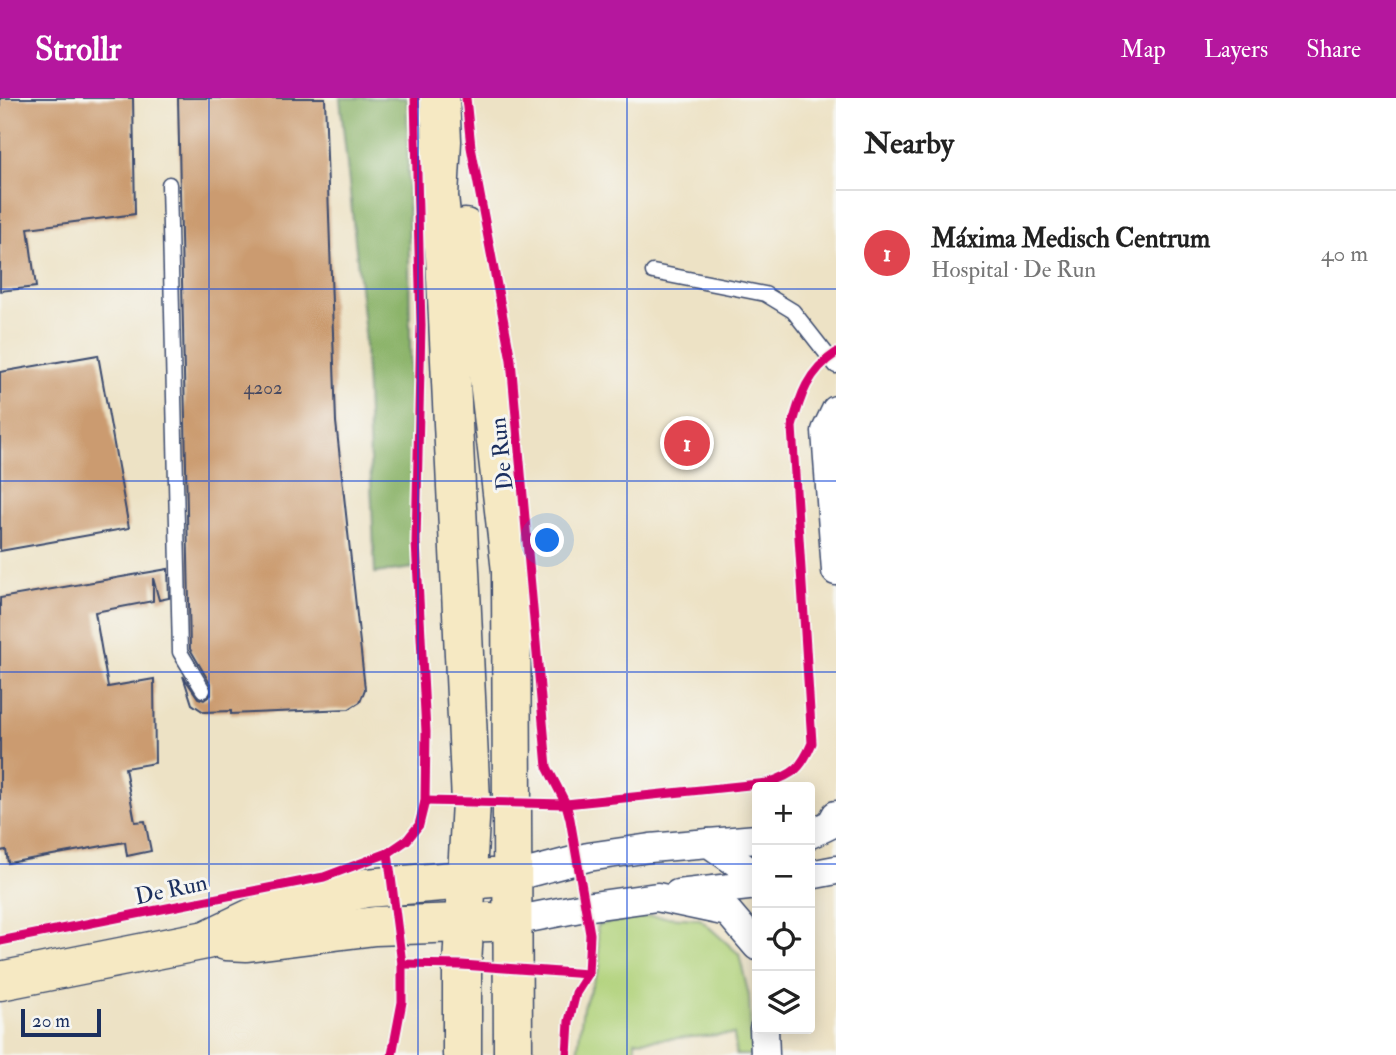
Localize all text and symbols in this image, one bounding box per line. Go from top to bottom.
text: Strollr [35,29,121,70]
text: Map [1121,34,1166,65]
text: Layers [1204,34,1268,65]
text: Share [1306,34,1361,65]
text: Nearby [864,125,954,162]
text: Máxima Medisch Centrum [931,223,1210,255]
text: 1 [883,239,891,268]
text: 40 m [1321,239,1368,268]
text: Hospital · De Run [931,255,1096,284]
house number: 4202 [243,376,283,400]
street label: De Run [483,416,520,492]
pin: 1 [664,417,710,469]
your location [530,523,564,557]
map controls [752,782,815,1034]
button: + [752,782,815,845]
button: − [752,845,815,908]
street label: De Run [132,868,210,911]
button: locate [752,908,815,971]
button: layers [752,971,815,1034]
scale bar [21,1006,102,1038]
text: 20 m [32,1009,70,1033]

